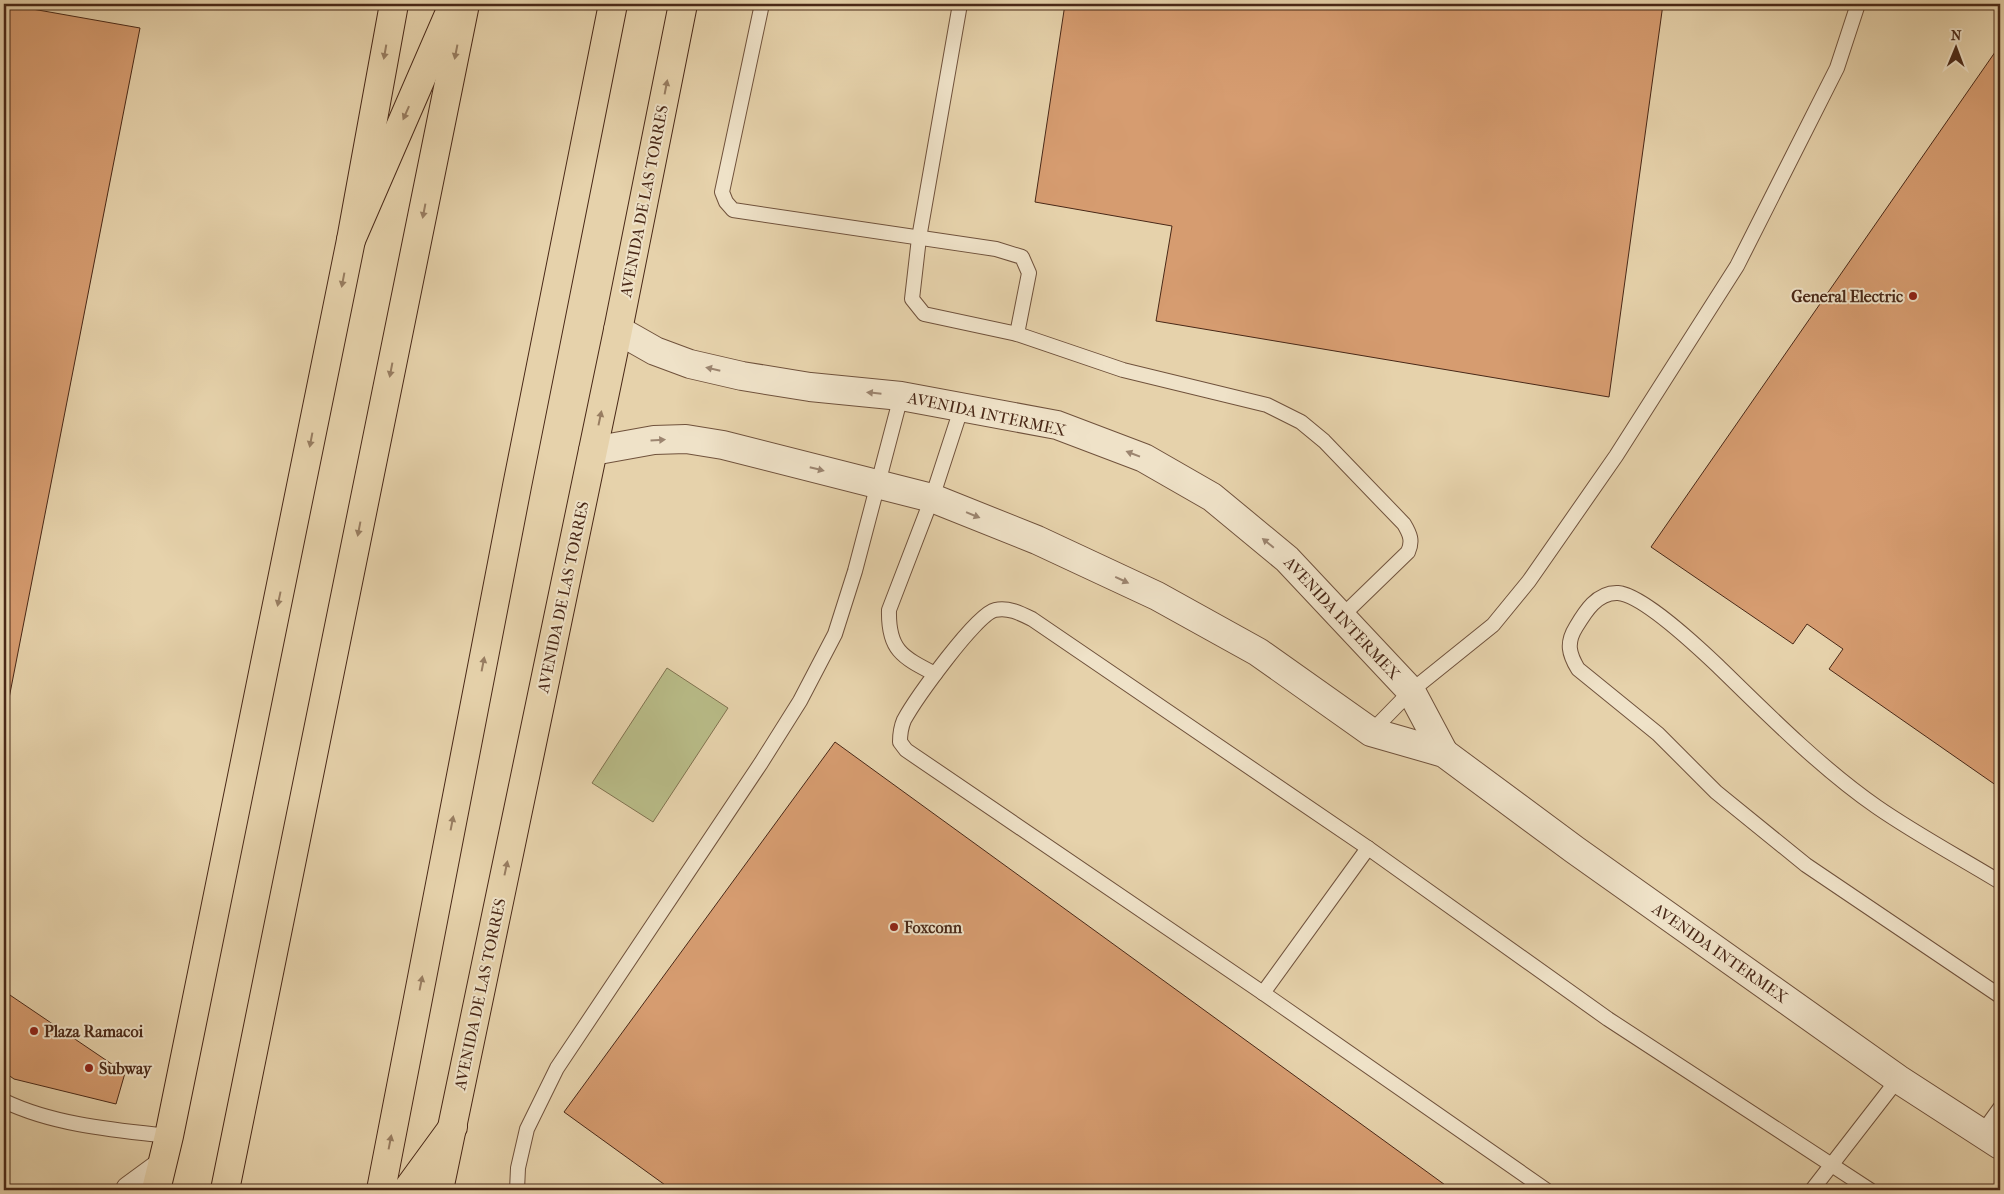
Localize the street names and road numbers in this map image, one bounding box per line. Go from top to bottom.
street label: AVENIDA DE LAS TORRES [616,103,672,300]
street label: AVENIDA INTERMEX [905,388,1068,440]
street label: AVENIDA DE LAS TORRES [533,500,593,695]
street label: AVENIDA INTERMEX [1279,552,1404,684]
street label: AVENIDA DE LAS TORRES [450,897,510,1092]
street label: AVENIDA INTERMEX [1648,898,1792,1007]

